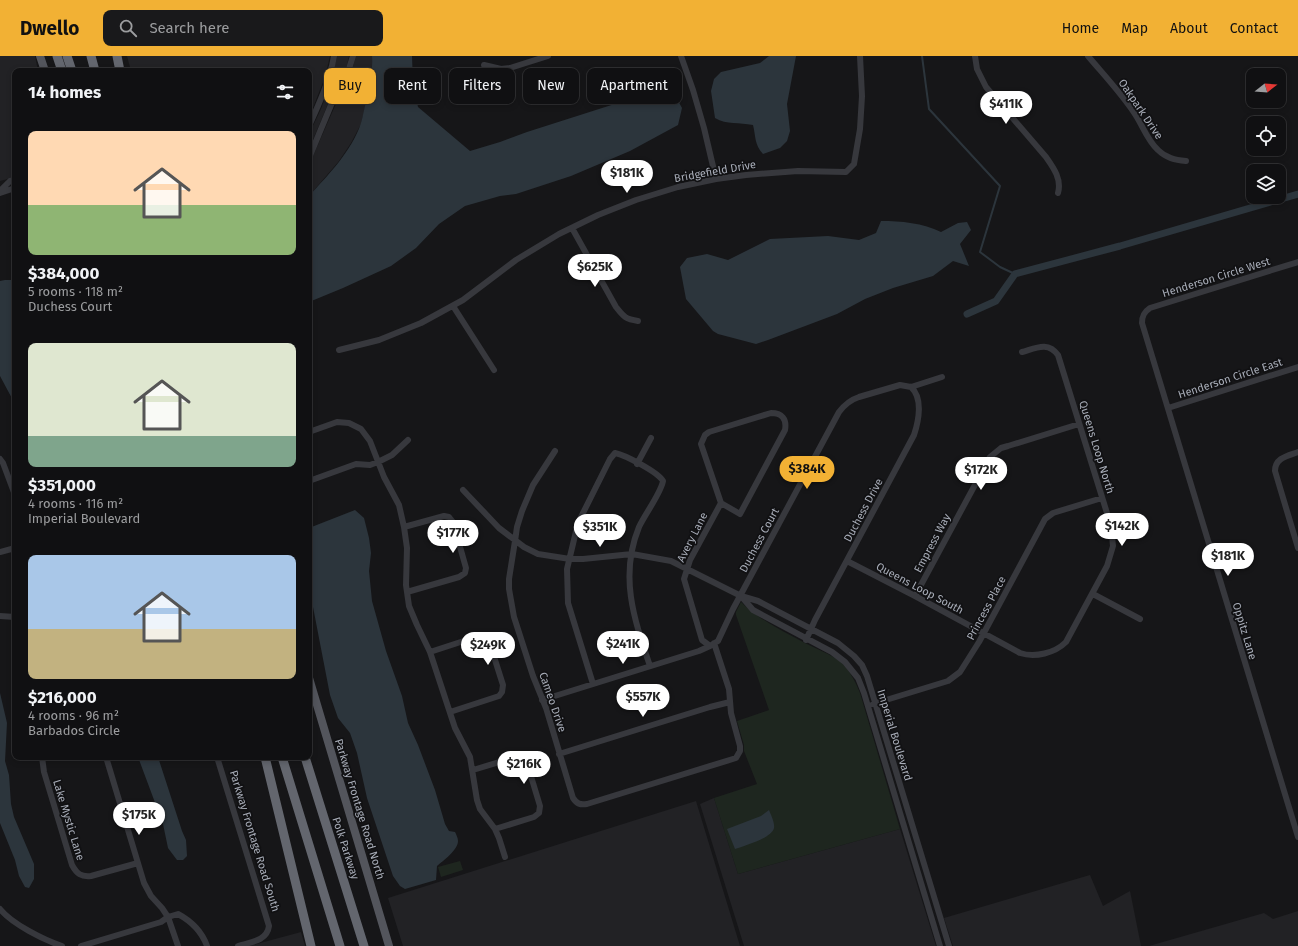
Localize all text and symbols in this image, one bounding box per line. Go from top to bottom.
search box [103,10,383,46]
text: Dwello [20,17,79,40]
icon: search [117,17,139,39]
text: Search here [149,19,230,37]
text: Home [1062,20,1099,37]
text: Map [1121,20,1148,37]
text: About [1170,20,1208,37]
text: Contact [1230,20,1278,37]
chip: Buy [324,68,376,104]
chip: Rent [384,68,441,104]
chip: Filters [449,68,515,104]
chip: New [523,68,579,104]
chip: Apartment [587,68,682,104]
north arrow [1246,68,1286,108]
map controls [1246,68,1286,204]
street label: Oakpark Drive [1116,77,1166,142]
icon: filters [274,81,296,103]
text: 14 homes [28,82,101,103]
pin: $411K [978,91,1034,125]
text: $411K [989,96,1023,111]
button: locate [1246,116,1286,156]
icon: home [126,157,198,229]
street label: Bridgefield Drive [673,158,757,185]
pin: $181K [599,160,655,194]
button: layers [1246,164,1286,204]
text: $181K [610,165,644,180]
pin: $625K [567,254,623,288]
street label: Henderson Circle West [1161,255,1272,300]
text: $625K [577,259,613,274]
text: $384,000 [28,263,99,284]
text: 5 rooms · 118 m² [28,284,123,299]
text: Duchess Court [28,299,112,314]
street label: Henderson Circle East [1176,355,1284,401]
icon: home [126,369,198,441]
street label: Queens Loop North [1076,399,1117,495]
pin: $384K [779,456,835,490]
pin: $172K [953,457,1009,491]
text: $384K [788,461,826,476]
text: $172K [964,462,998,477]
text: $351,000 [28,475,96,496]
street label: Duchess Drive [841,476,886,544]
text: 4 rooms · 116 m² [28,496,123,511]
street label: Duchess Court [737,506,782,575]
street label: Avery Lane [674,510,711,564]
text: Imperial Boulevard [28,511,140,526]
street label: Empress Way [912,511,954,575]
pin: $142K [1094,513,1150,547]
pin: $351K [572,514,628,548]
text: $142K [1105,518,1139,533]
text: $351K [583,519,617,534]
pin: $177K [425,520,481,554]
text: $177K [436,525,470,540]
pin: $181K [1200,543,1256,577]
text: $181K [1211,548,1245,563]
street label: Queens Loop South [874,560,966,617]
street label: Princess Place [964,574,1009,642]
icon: home [126,581,198,653]
street label: Oppitz Lane [1230,601,1259,661]
pin: $241K [595,631,651,665]
pin: $249K [460,632,516,666]
text: $241K [606,636,640,651]
text: $249K [470,637,506,652]
street label: Cameo Drive [536,670,569,734]
pin: $557K [615,684,671,718]
text: $216,000 [28,687,97,708]
street label: Imperial Boulevard [874,688,915,782]
text: $557K [626,689,660,704]
text: 4 rooms · 96 m² [28,708,119,723]
text: Barbados Circle [28,723,120,738]
street label: Parkway Frontage Road North [332,737,387,881]
pin: $216K [496,751,552,785]
text: $216K [506,756,542,771]
street label: Parkway Frontage Road South [227,769,282,913]
street label: Lake Mystic Lane [50,778,87,862]
pin: $175K [111,802,167,836]
text: $175K [122,807,156,822]
street label: Polk Parkway [329,815,362,882]

